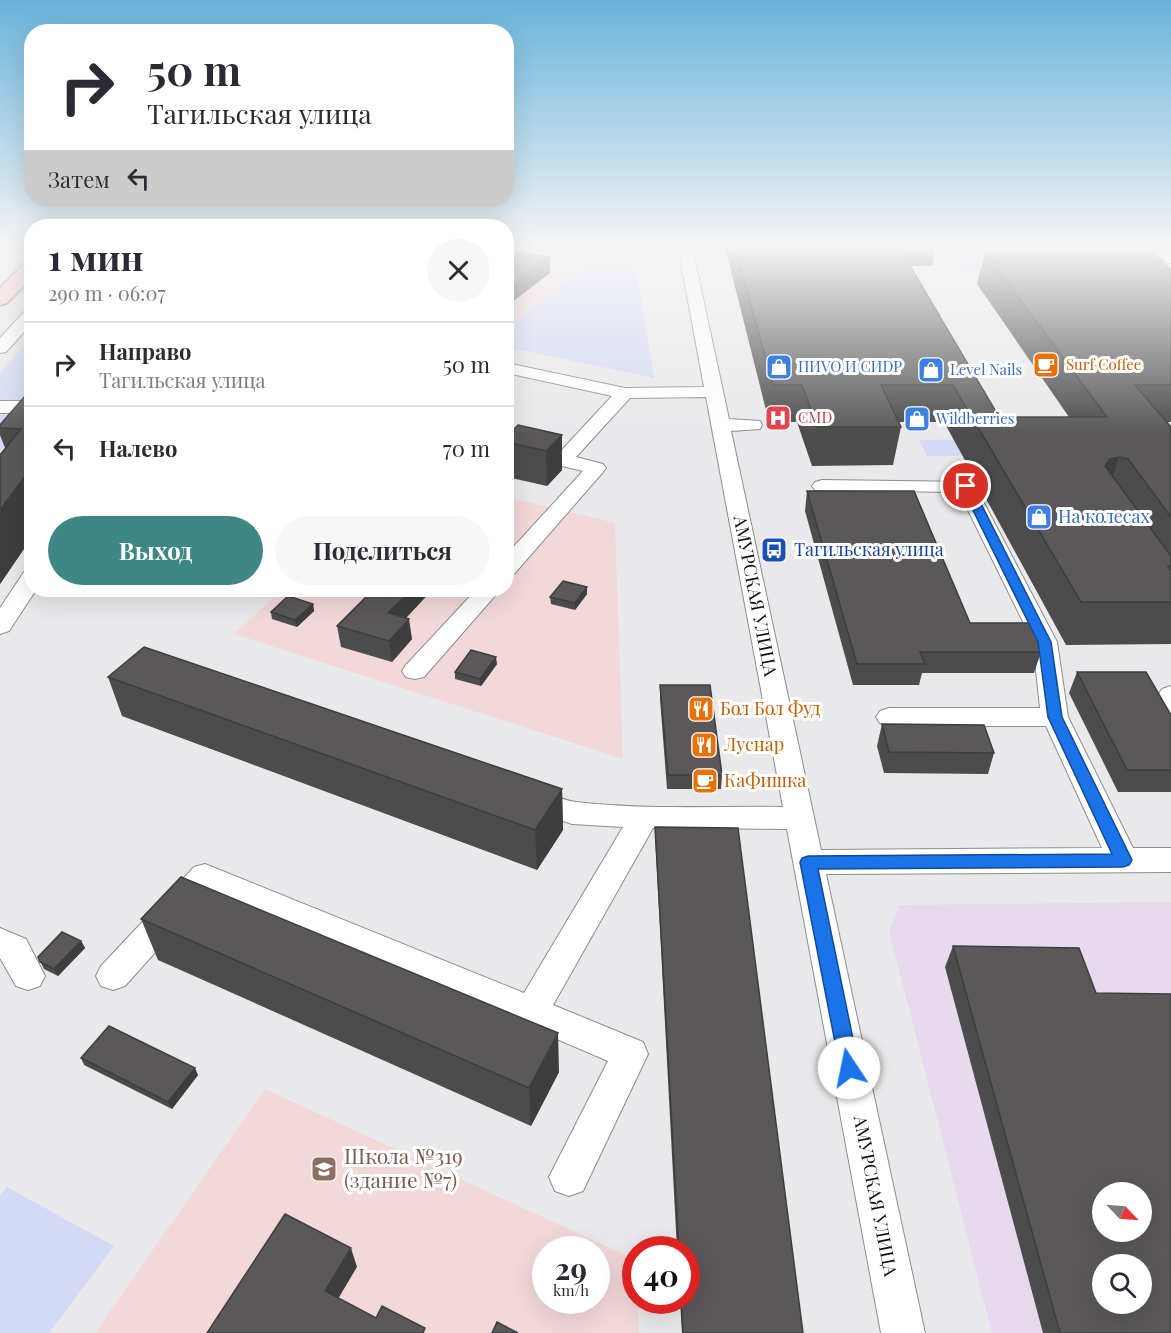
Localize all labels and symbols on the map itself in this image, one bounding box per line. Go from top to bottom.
cafe icon: Surf Coffee [1031,350,1061,380]
shop icon: ПИVO И СИDР [764,352,794,382]
place label: Surf Coffee [1066,354,1141,374]
shop icon: Level Nails [916,355,946,385]
place label: ПИVO И СИDР [798,356,902,376]
place label: Level Nails [950,359,1022,379]
hospital icon: CMD [763,403,793,433]
shop icon: Wildberries [902,404,932,434]
place label: CMD [798,407,832,427]
place label: Wildberries [935,408,1015,428]
pin [940,460,991,511]
shop icon: На колесах [1024,502,1054,532]
place label: На колесах [1058,504,1151,528]
street label: АМУРСКАЯ УЛИЦА [728,512,783,679]
bus stop icon: Тагильская улица [759,535,789,565]
place label: Тагильская улица [794,537,944,561]
restaurant icon: Бол Бол Фуд [686,694,716,724]
place label: Бол Бол Фуд [720,696,821,720]
restaurant icon: Луснар [689,730,719,760]
place label: Луснар [723,732,784,756]
cafe icon: КаФишка [690,766,720,796]
place label: КаФишка [724,768,806,792]
position arrow [817,1036,881,1100]
street label: АМУРСКАЯ УЛИЦА [848,1112,903,1279]
place label: Школа №319 (здание №7) [344,1141,463,1193]
school or university icon: Школа №319 (здание №7) [309,1154,339,1184]
north arrow [1092,1182,1152,1242]
speed limit sign: 40 [622,1236,700,1314]

